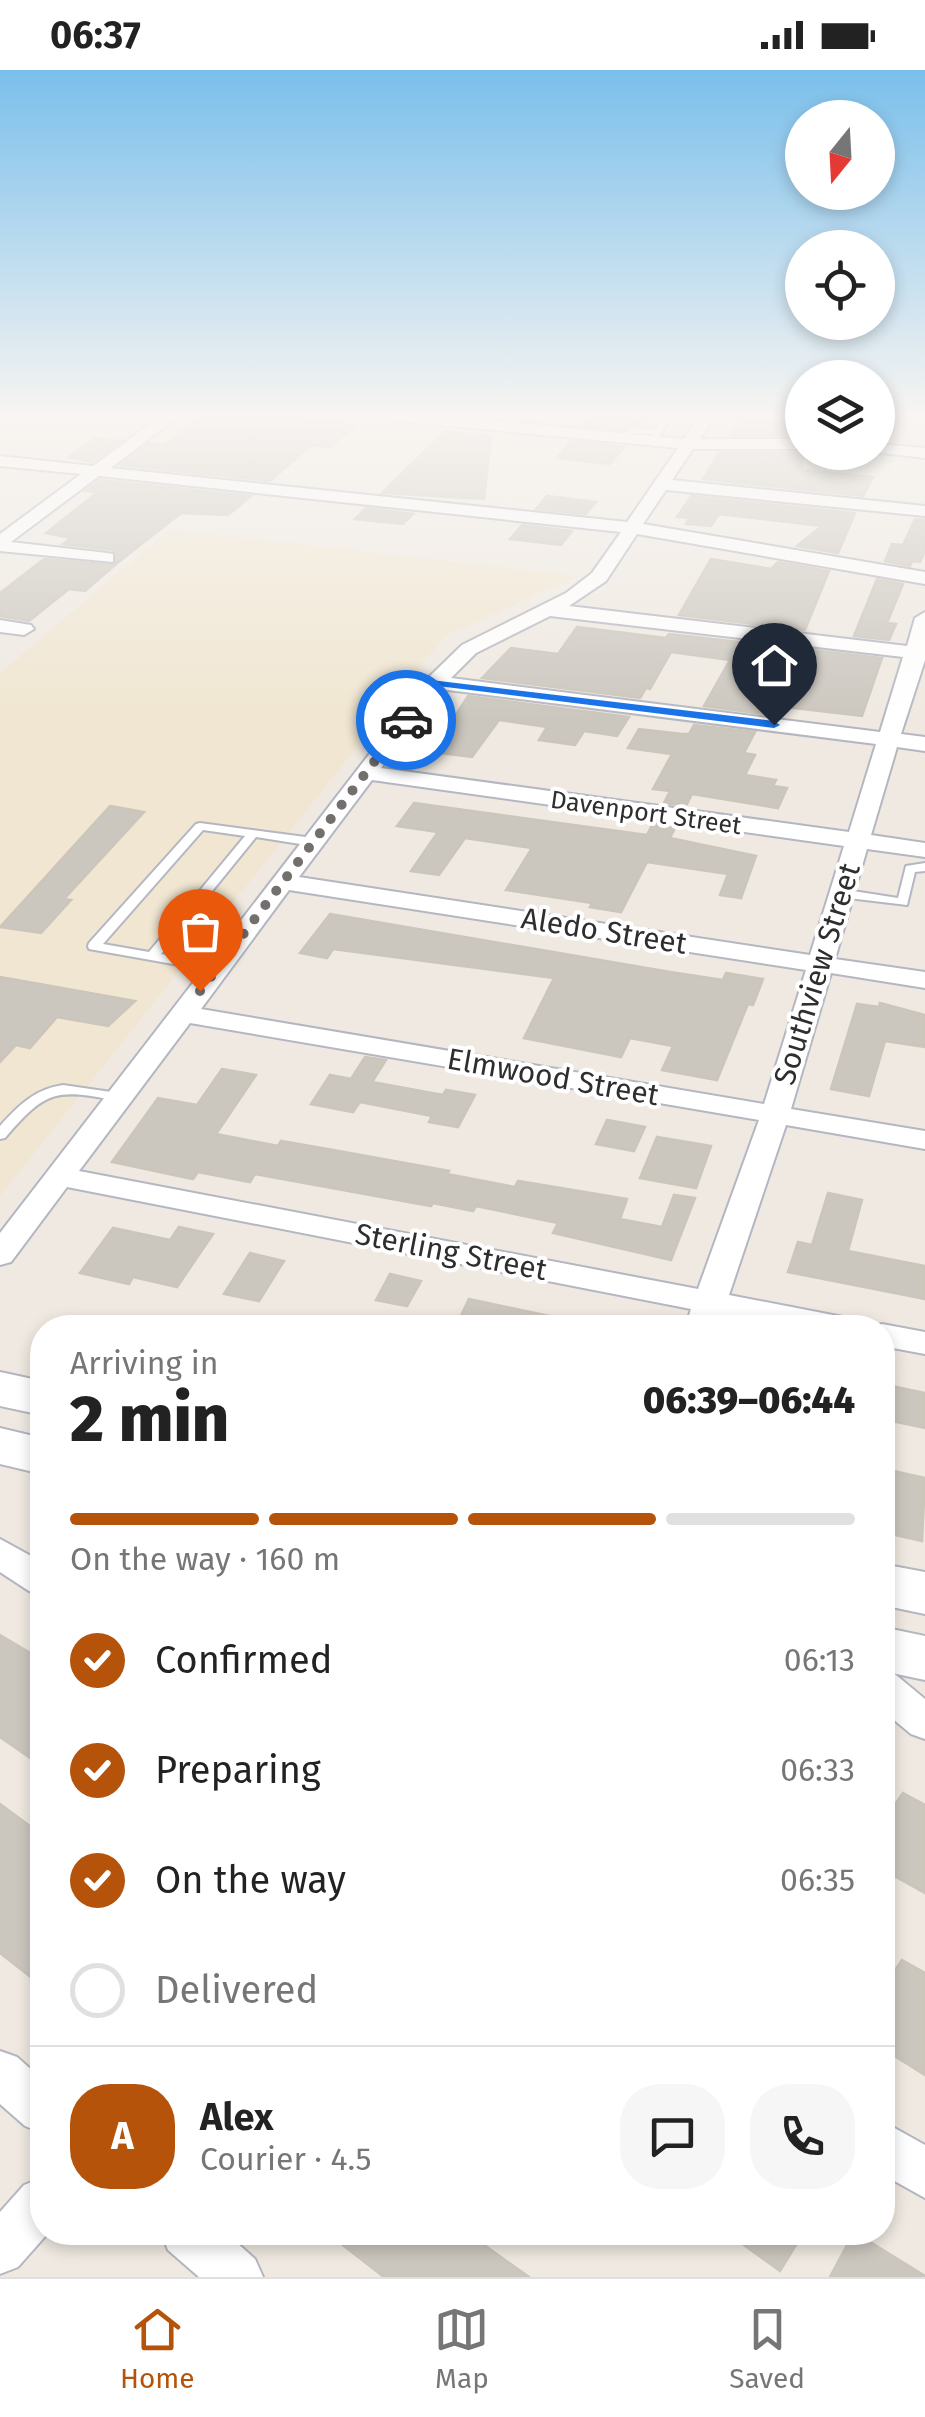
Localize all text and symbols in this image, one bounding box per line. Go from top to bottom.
text: 06:37 [50,12,141,58]
north arrow [785,100,895,210]
map controls [785,100,895,470]
button: locate [785,230,895,340]
button: layers [785,360,895,470]
pin [732,623,817,726]
icon: home [747,638,802,693]
courier [356,670,456,770]
icon: car [379,693,434,748]
street label: Davenport Street [549,785,744,841]
street label: Southview Street [766,859,868,1089]
pin [158,889,243,992]
street label: Aledo Street [519,900,689,962]
icon: bag [173,904,228,959]
street label: Elmwood Street [444,1041,662,1113]
street label: Sterling Street [352,1216,550,1288]
text: Arriving in [70,1344,218,1382]
text: 06:39–06:44 [643,1377,855,1423]
text: 2 min [70,1380,229,1458]
text: On the way · 160 m [70,1540,340,1578]
icon: check [70,1633,125,1688]
text: Confirmed [155,1637,333,1683]
text: 06:13 [784,1641,855,1679]
icon: check [70,1743,125,1798]
text: Preparing [155,1747,321,1793]
text: 06:33 [780,1751,855,1789]
icon: check [70,1853,125,1908]
text: On the way [155,1857,346,1903]
text: 06:35 [780,1861,855,1899]
text: Delivered [155,1967,318,2013]
button: chat [620,2084,725,2189]
button: phone [750,2084,855,2189]
text: Alex [200,2094,273,2140]
text: A [111,2113,134,2159]
text: Courier · 4.5 [200,2140,371,2178]
tab: Home [120,2302,195,2395]
tab: Map [434,2302,489,2395]
tab: Saved [729,2302,805,2395]

